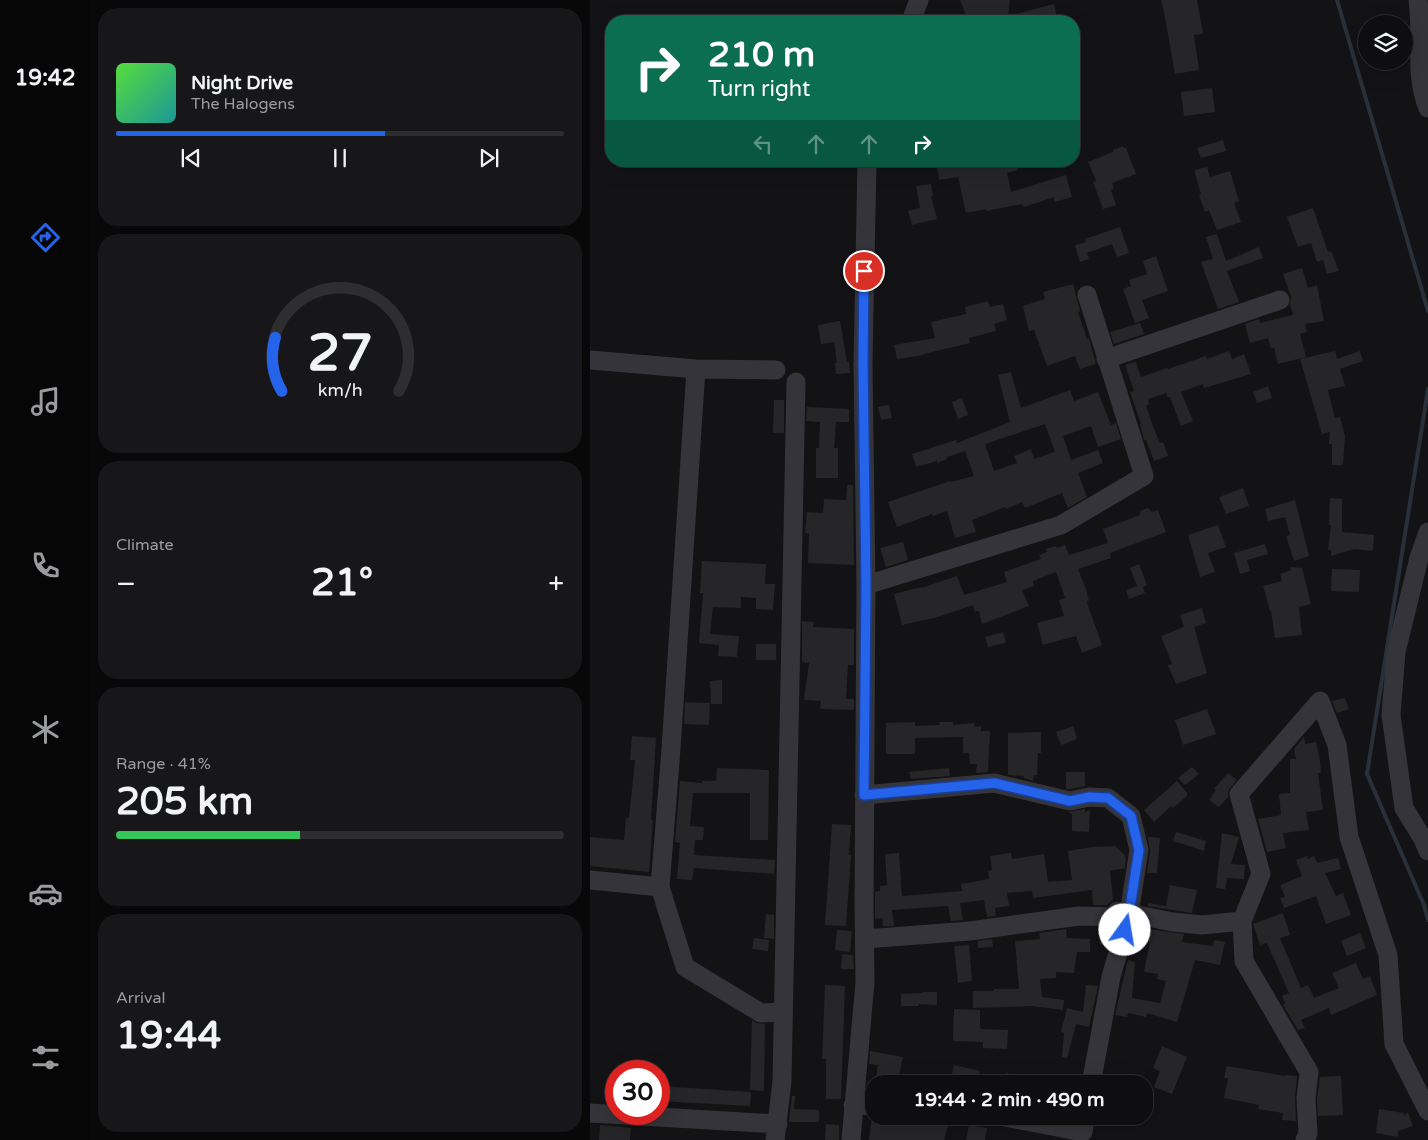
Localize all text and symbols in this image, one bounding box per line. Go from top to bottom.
map controls [1358,15,1413,70]
button: layers [1358,15,1413,70]
text: 210 m [708,34,815,76]
icon: right [625,35,690,100]
text: 19:42 [15,65,75,91]
text: Night Drive [191,72,293,94]
text: Turn right [708,76,810,102]
text: The Halogens [191,94,295,114]
icon: left [749,130,777,158]
icon: ahead [802,130,830,158]
icon: ahead [855,130,883,158]
icon: right [908,130,936,158]
icon: previous [177,144,205,172]
icon: pause [326,144,354,172]
icon: next [475,144,503,172]
icon: directions [28,220,63,255]
pin [843,250,885,292]
icon: arrive [850,257,878,285]
text: 27 [307,322,373,385]
text: km/h [318,380,362,401]
icon: music [28,384,63,419]
text: Climate [116,535,174,555]
icon: phone [28,548,63,583]
text: 21° [311,560,373,606]
text: − [116,567,136,601]
text: + [548,567,564,601]
icon: climate [28,712,63,747]
text: Range · 41% [116,754,211,774]
text: 205 km [116,779,253,825]
icon: car [28,876,63,911]
position arrow [1098,903,1150,955]
text: Arrival [116,988,165,1008]
text: 19:44 [116,1013,221,1059]
icon: filters [28,1040,63,1075]
speed limit sign: 30 [605,1060,670,1125]
text: 19:44 · 2 min · 490 m [913,1089,1105,1111]

